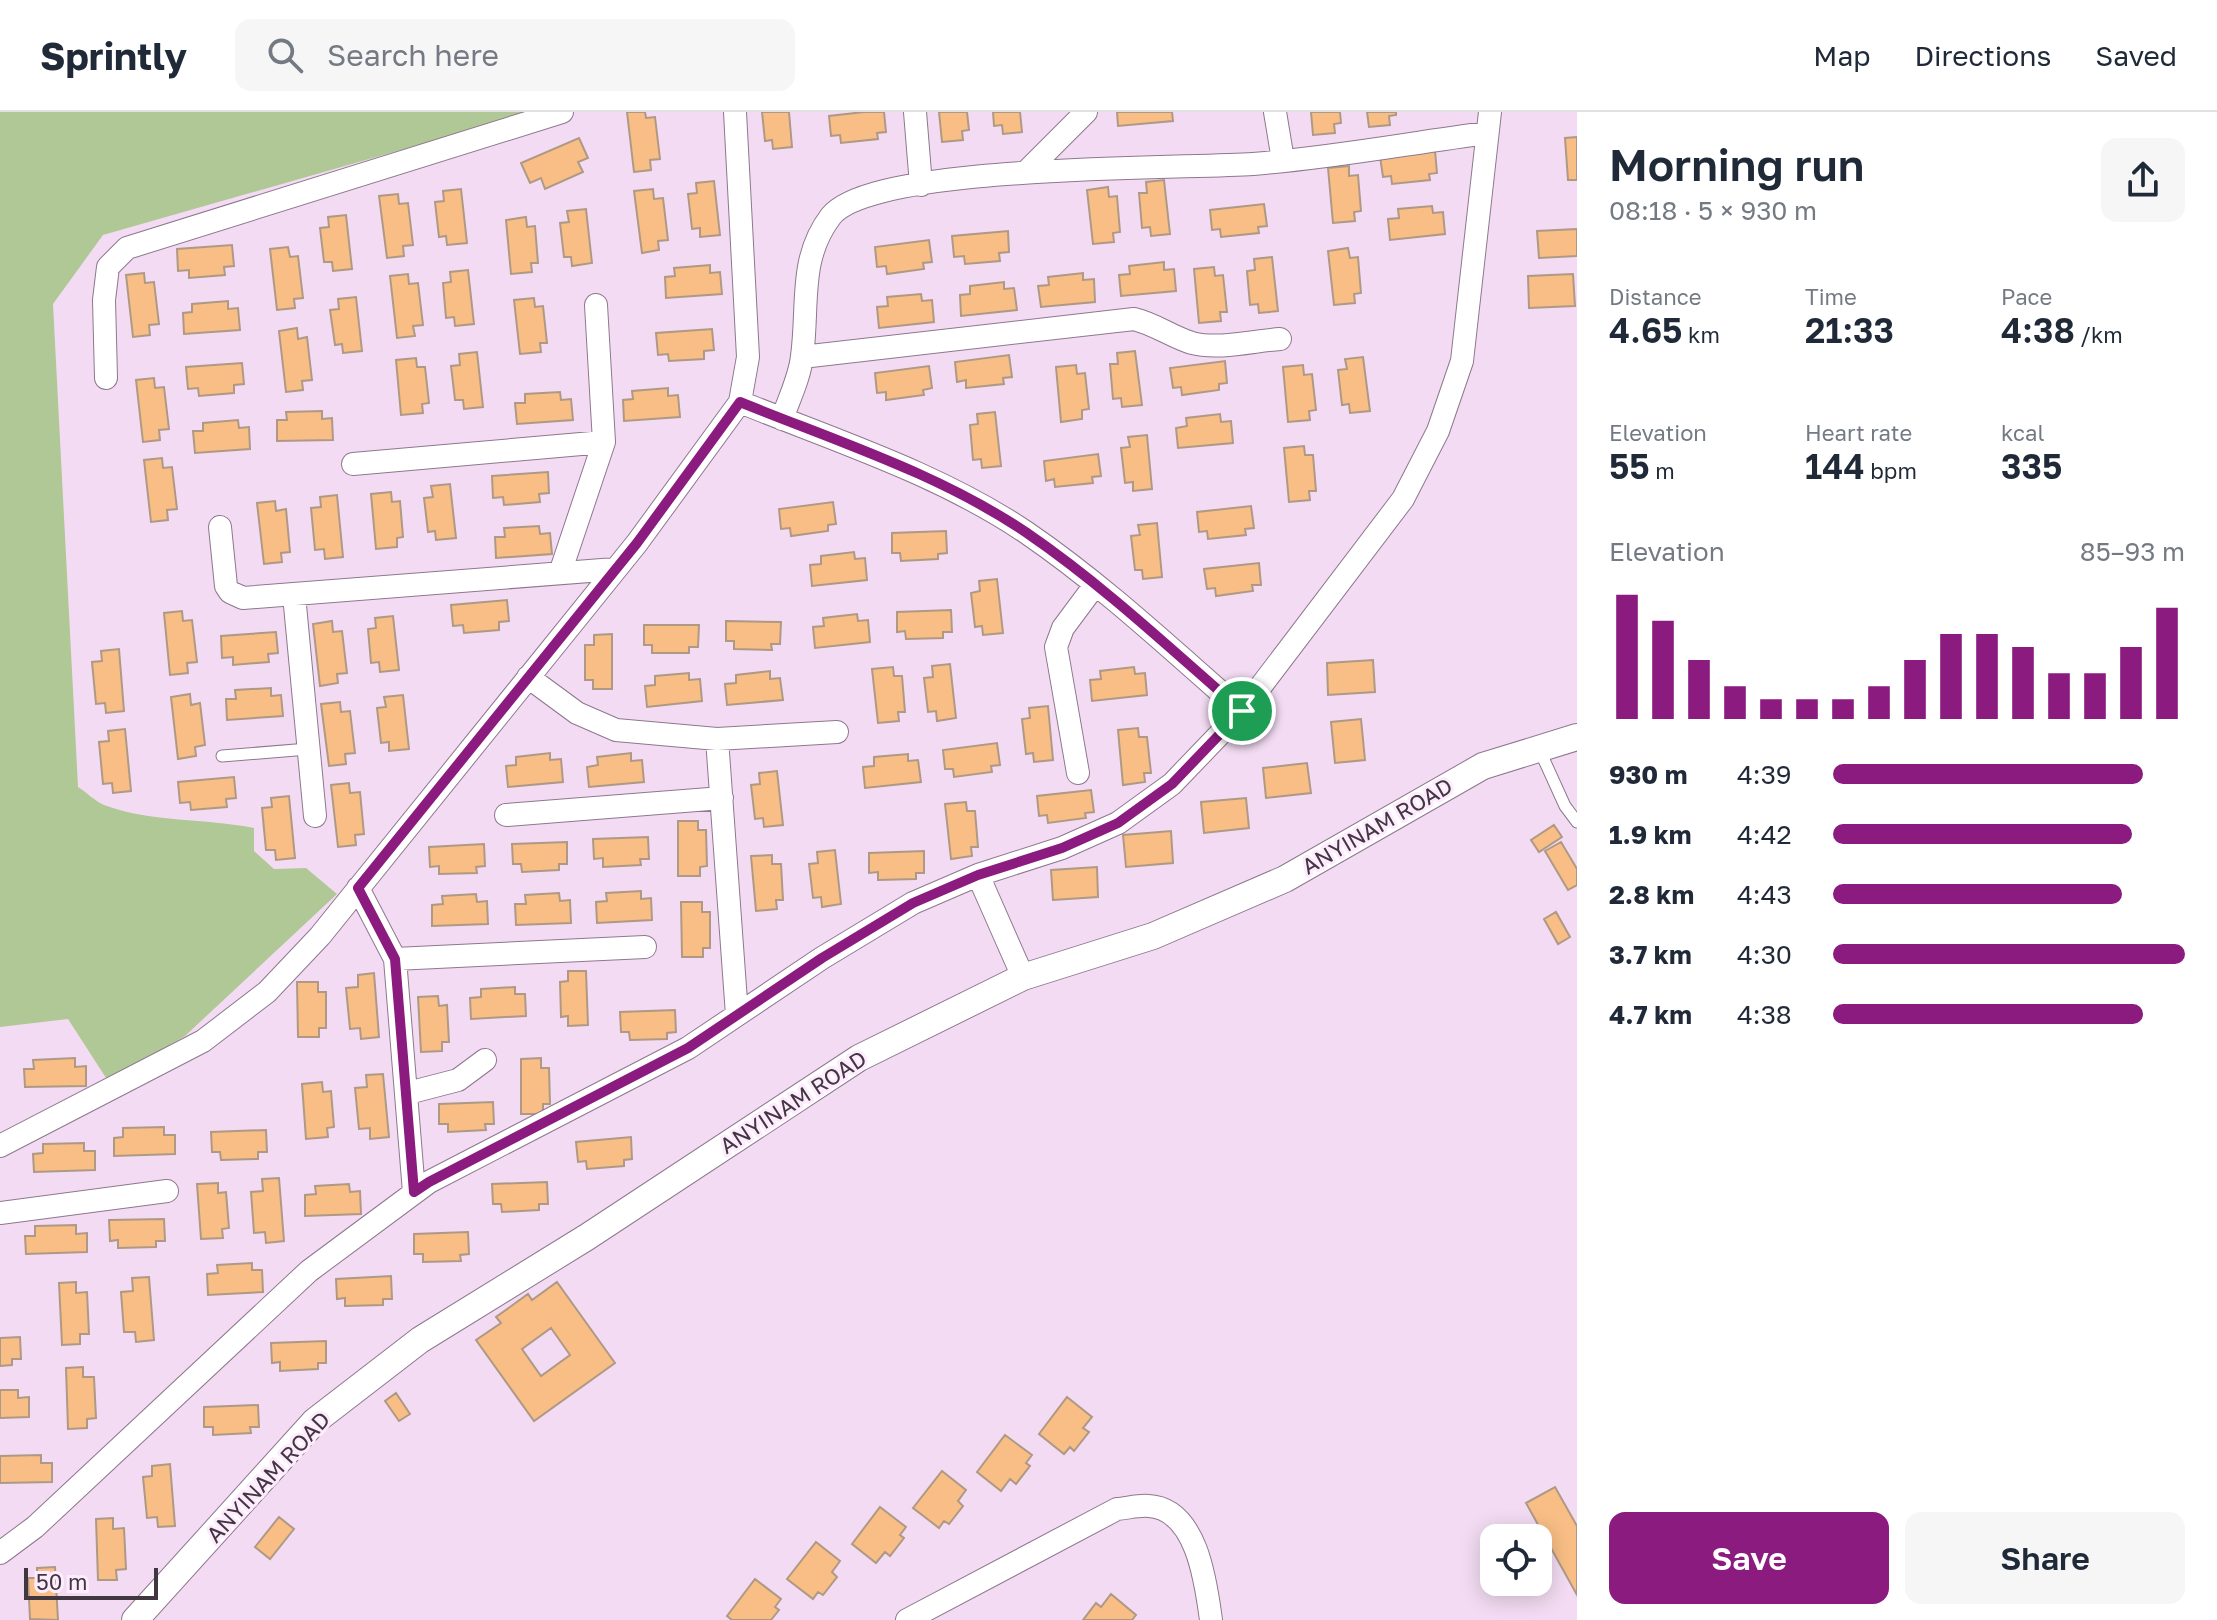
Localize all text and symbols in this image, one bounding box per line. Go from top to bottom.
search box [235,19,795,91]
text: Sprintly [40,33,187,78]
icon: search [263,33,307,77]
text: Search here [327,37,499,73]
text: Map [1813,39,1870,72]
text: Directions [1914,39,2051,72]
text: Saved [2095,39,2177,72]
text: Morning run [1609,138,1864,191]
button: share [2101,138,2185,222]
text: 08:18 · 5 × 930 m [1609,195,1817,226]
text: Distance [1609,283,1701,310]
text: Time [1805,283,1857,310]
text: Pace [2001,283,2052,310]
text: 4.65 [1609,310,1682,350]
text: 21:33 [1805,310,1894,350]
text: 4:38 [2001,310,2075,350]
text: km [1682,321,1720,348]
text: /km [2075,321,2123,348]
text: Elevation [1609,419,1707,446]
text: Heart rate [1805,419,1912,446]
text: kcal [2001,419,2044,446]
text: 55 [1609,446,1650,486]
text: 144 [1805,446,1865,486]
text: 335 [2001,446,2062,486]
text: m [1650,457,1675,484]
text: bpm [1865,457,1917,484]
text: Elevation [1609,536,1725,567]
text: 85–93 m [2080,536,2185,567]
pin [1208,677,1276,745]
icon: arrive [1220,689,1264,733]
text: 930 m [1609,759,1688,790]
text: 4:39 [1737,759,1792,790]
street label: ANYINAM ROAD [1297,772,1457,880]
text: 1.9 km [1609,819,1692,850]
text: 4:42 [1737,819,1792,850]
text: 2.8 km [1609,879,1694,910]
text: 4:43 [1737,879,1792,910]
text: 3.7 km [1609,939,1692,970]
text: 4:30 [1737,939,1792,970]
text: 4.7 km [1609,999,1692,1030]
text: 4:38 [1737,999,1792,1030]
street label: ANYINAM ROAD [714,1044,871,1159]
street label: ANYINAM ROAD [200,1406,335,1548]
button: Save [1609,1512,1889,1604]
button: Share [1905,1512,2185,1604]
map controls [1480,1524,1552,1596]
button: locate [1480,1524,1552,1596]
scale bar [24,1564,158,1600]
text: 50 m [36,1568,87,1595]

